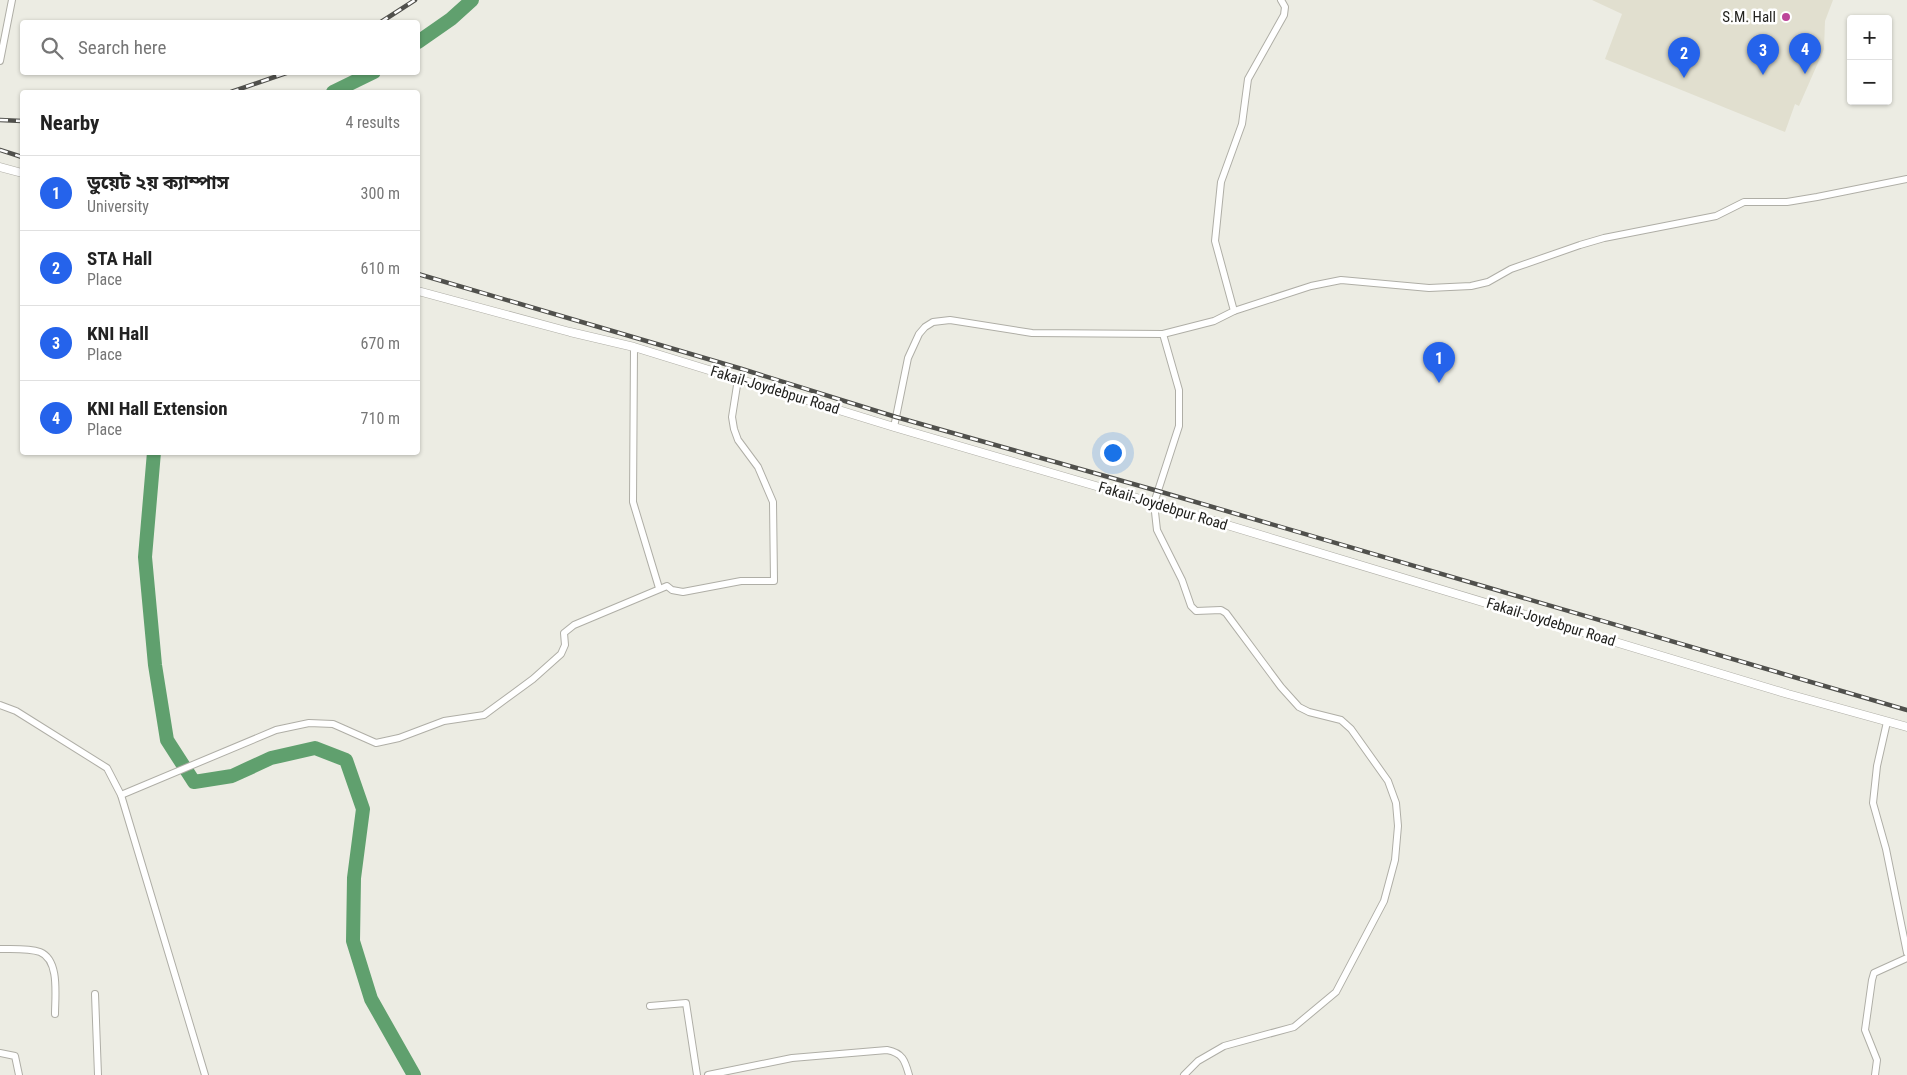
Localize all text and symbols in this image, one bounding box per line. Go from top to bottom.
place label: S.M. Hall [1722,8,1776,26]
marker: S.M. Hall [1780,11,1792,23]
map controls [1847,15,1892,105]
button: + [1847,15,1892,60]
search box [20,20,420,75]
pin: 4 [1789,33,1821,74]
icon: search [38,34,66,62]
pin: 3 [1747,34,1779,75]
text: Search here [78,36,166,59]
pin: 2 [1668,37,1700,78]
button: − [1847,60,1892,105]
text: Nearby [40,111,99,135]
text: 4 results [345,113,400,132]
text: ডুয়েট ২য় ক্যাম্পাস [87,171,229,194]
text: 1 [52,184,60,203]
text: 300 m [361,184,400,203]
text: University [87,197,149,216]
text: STA Hall [87,247,152,270]
text: 2 [52,259,60,278]
text: 610 m [361,259,400,278]
text: Place [87,270,122,289]
text: KNI Hall [87,322,149,345]
text: 3 [52,334,60,353]
text: 670 m [361,334,400,353]
pin: 1 [1423,342,1455,383]
text: Place [87,345,122,364]
street label: Fakail-Joydebpur Road [708,362,842,418]
text: KNI Hall Extension [87,397,228,420]
text: 4 [52,409,60,428]
text: 710 m [361,409,400,428]
text: Place [87,420,122,439]
your location [1100,440,1126,466]
street label: Fakail-Joydebpur Road [1096,478,1230,534]
street label: Fakail-Joydebpur Road [1484,594,1618,650]

